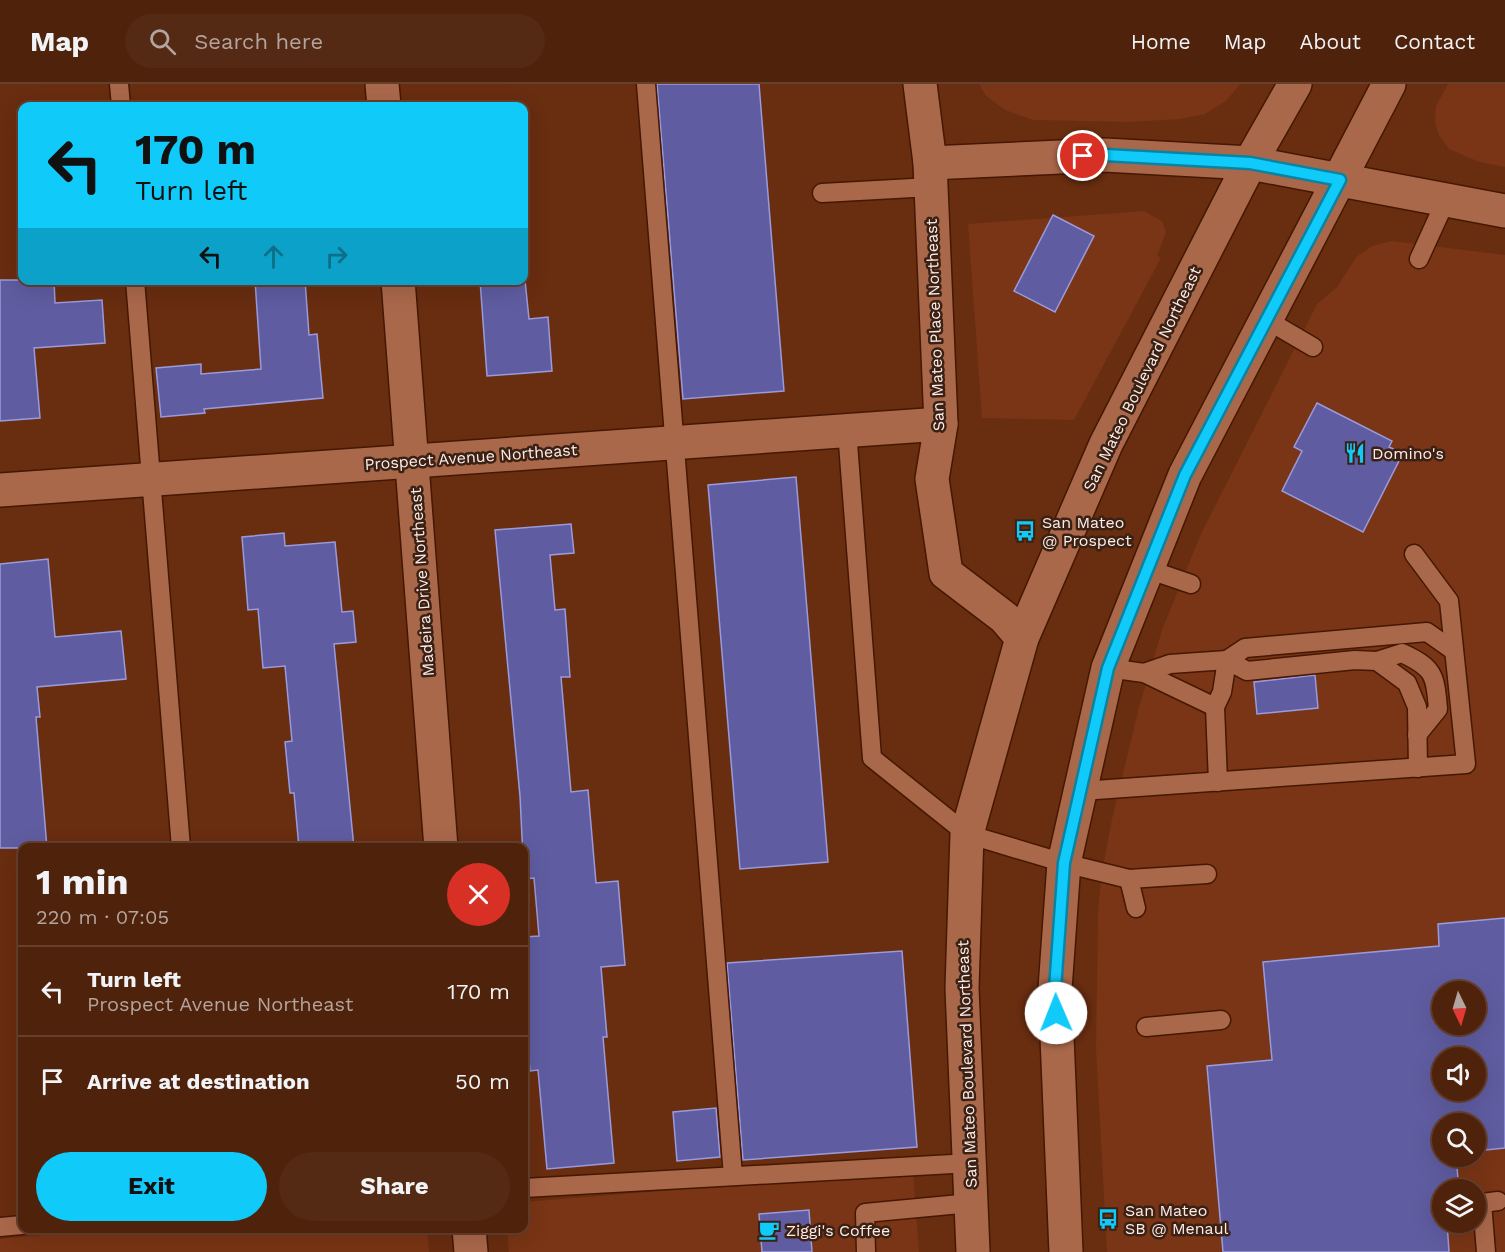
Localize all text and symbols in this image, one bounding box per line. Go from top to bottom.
search box [125,14,545,68]
text: Map [30,25,89,58]
icon: search [146,25,179,58]
text: Search here [194,29,323,54]
text: Home [1131,29,1191,54]
text: Map [1224,29,1267,54]
text: About [1300,29,1361,54]
text: Contact [1394,29,1475,54]
text: 170 m [135,125,256,174]
icon: left [36,126,114,204]
pin [1057,130,1108,181]
icon: arrive [1066,139,1099,172]
text: Turn left [135,175,247,207]
street label: San Mateo Place Northeast [922,218,948,432]
icon: left [194,240,227,273]
icon: ahead [257,240,290,273]
icon: right [320,240,353,273]
street label: San Mateo Boulevard Northeast [1079,263,1205,495]
street label: Prospect Avenue Northeast [364,440,578,474]
restaurant icon: Domino's [1343,441,1367,465]
place label: Domino's [1372,444,1444,463]
street label: Madeira Drive Northeast [406,487,438,677]
place label: San Mateo @ Prospect [1042,513,1132,550]
bus stop icon: San Mateo @ Prospect [1013,519,1037,543]
text: 1 min [36,861,128,903]
button: close [447,863,510,926]
text: 220 m · 07:05 [36,905,169,929]
street label: San Mateo Boulevard Northeast [953,940,981,1188]
text: Turn left [87,967,181,992]
icon: left [36,975,69,1008]
text: 170 m [447,979,510,1004]
position arrow [1024,981,1088,1045]
north arrow [1432,981,1486,1035]
map controls [1432,981,1486,1233]
text: Prospect Avenue Northeast [87,992,353,1016]
button: sound [1432,1047,1486,1101]
icon: arrive [36,1065,69,1098]
text: Arrive at destination [87,1069,310,1094]
text: 50 m [455,1069,510,1094]
button: search [1432,1113,1486,1167]
button: Exit [36,1152,267,1221]
button: Share [279,1152,510,1221]
button: layers [1432,1179,1486,1233]
place label: San Mateo SB @ Menaul [1125,1201,1229,1238]
bus stop icon: San Mateo SB @ Menaul [1096,1207,1120,1231]
cafe icon: Ziggi's Coffee [757,1218,781,1242]
place label: Ziggi's Coffee [786,1221,890,1240]

